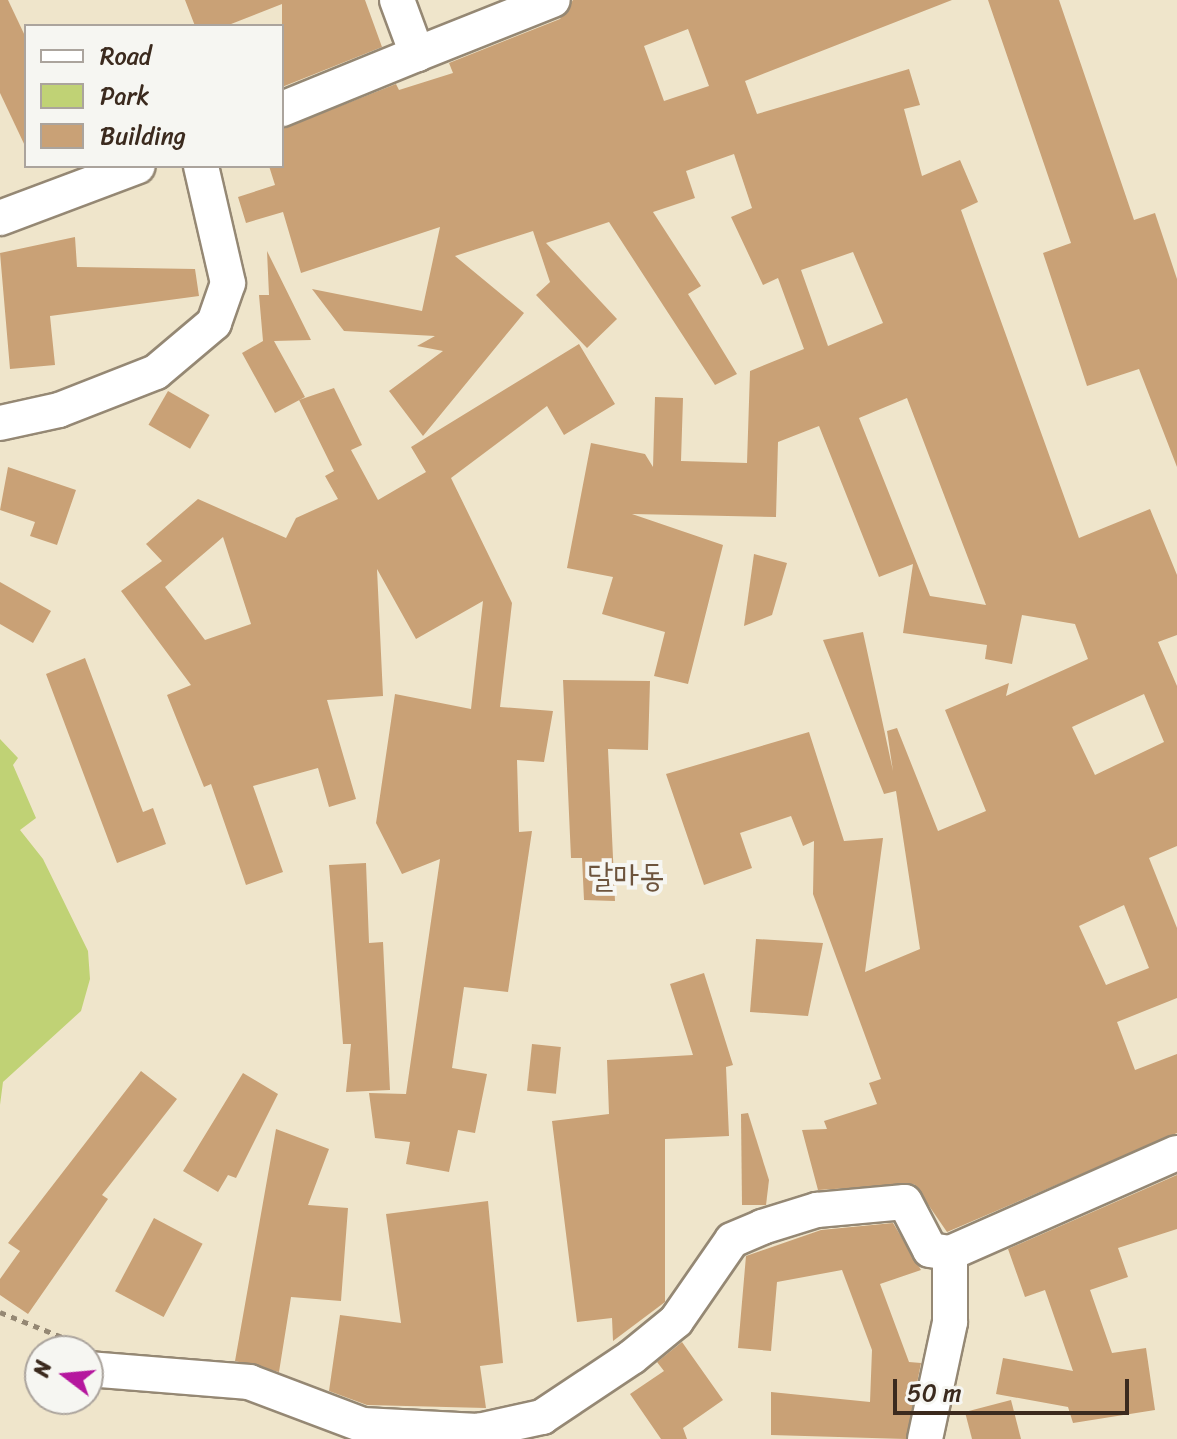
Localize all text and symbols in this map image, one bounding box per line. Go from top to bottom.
legend [24,24,284,168]
text: Road [100,35,151,77]
text: Park [100,75,149,117]
text: Building [100,115,186,157]
district label: 달마동 [587,857,665,895]
north arrow [24,1335,104,1415]
text: N [22,1356,63,1382]
scale bar [897,1363,1133,1413]
text: 50 m [907,1372,962,1414]

